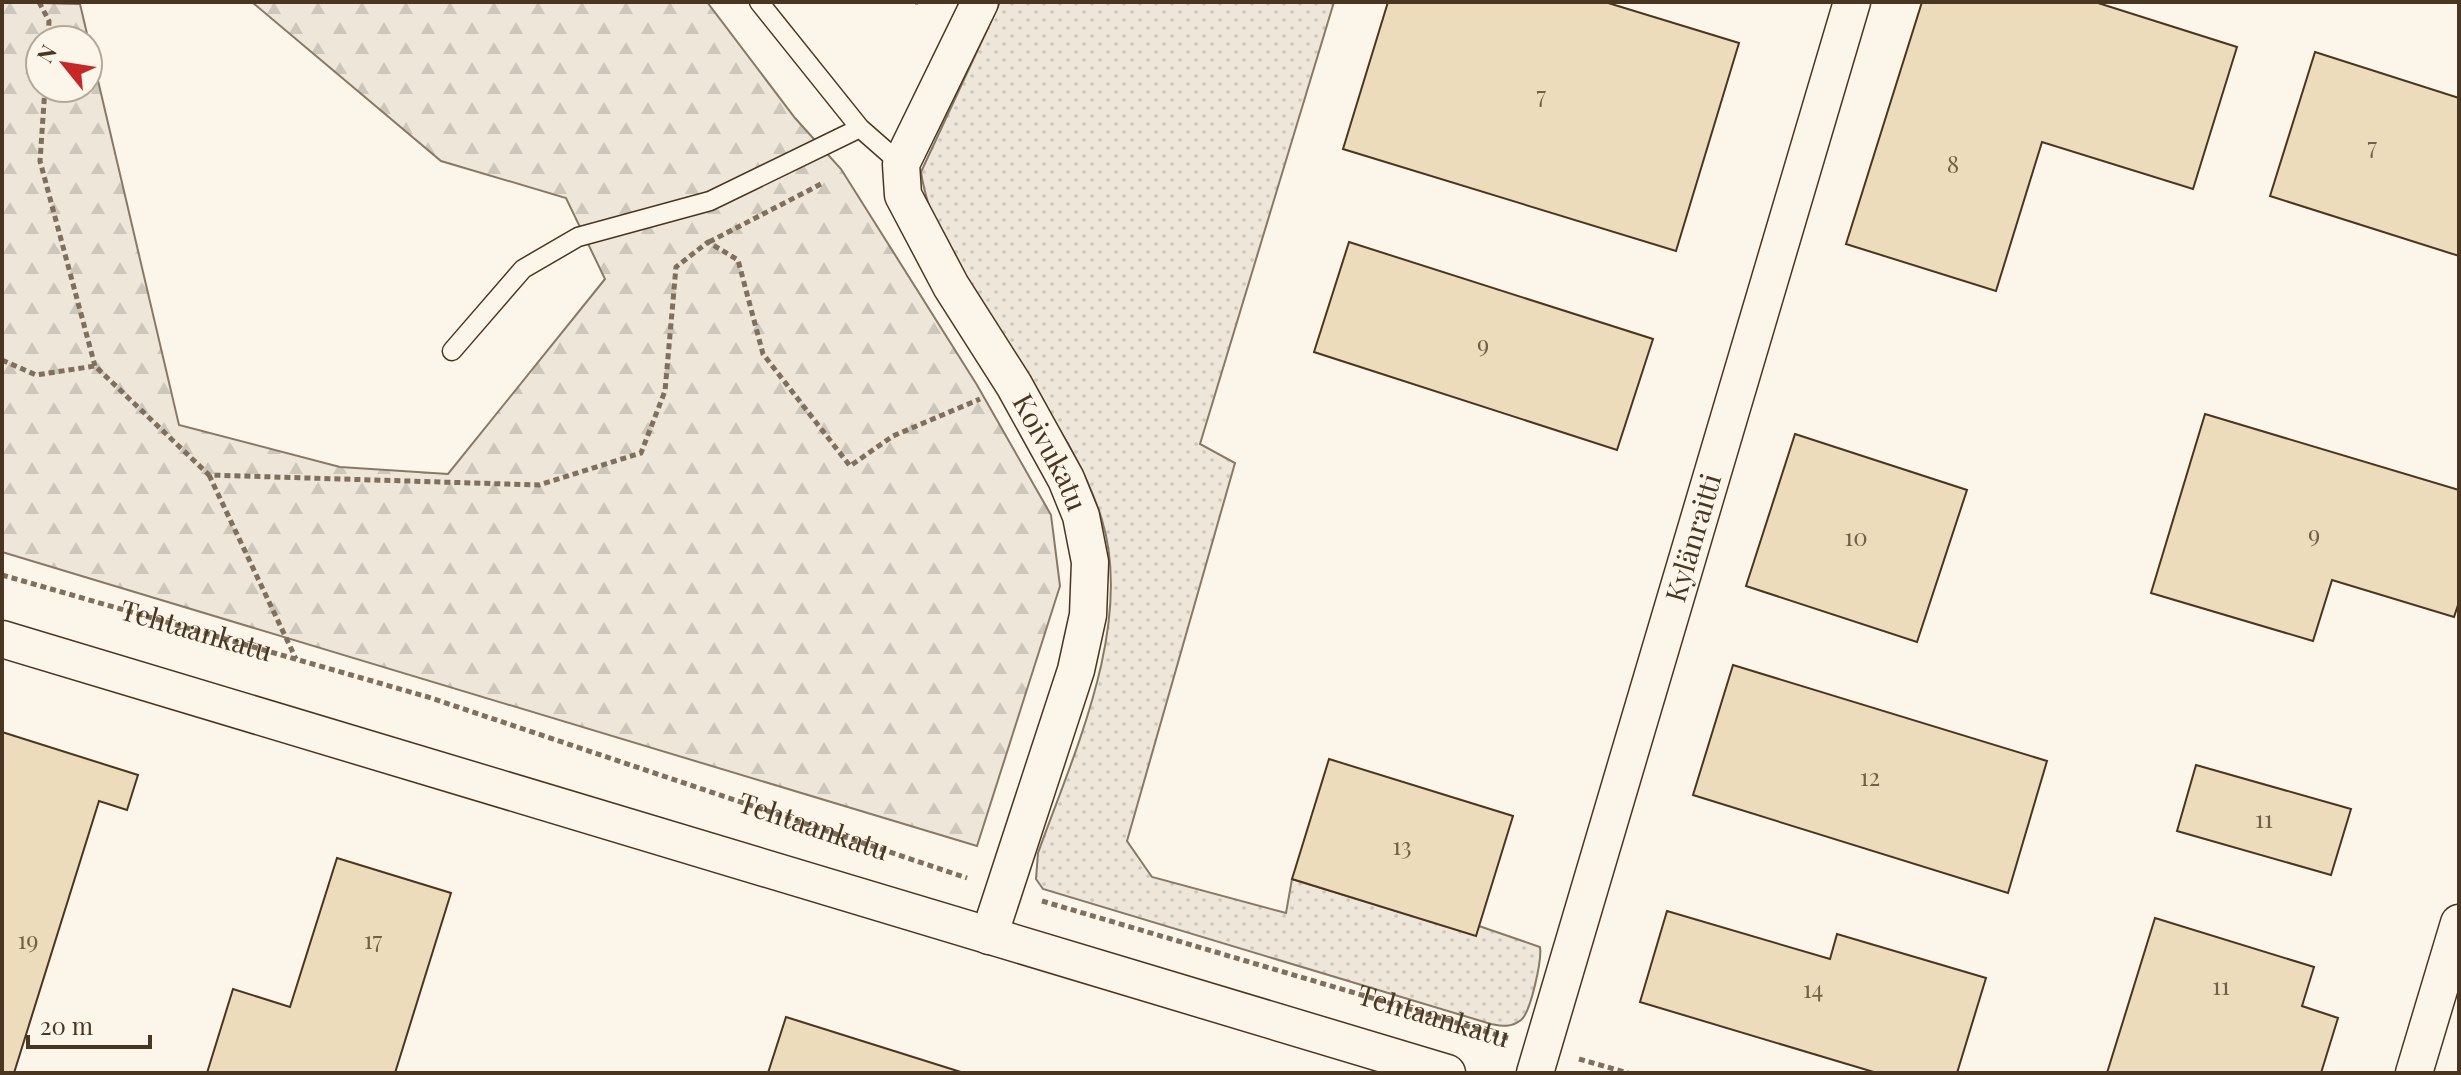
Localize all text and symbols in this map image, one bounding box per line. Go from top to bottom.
north arrow [24,24,104,104]
text: N [29,39,63,68]
house number: 7 [1536,78,1546,110]
house number: 7 [2367,129,2377,161]
house number: 8 [1947,147,1959,179]
house number: 9 [1477,327,1489,359]
street label: Koivukatu [1005,387,1097,516]
street label: Kylänraitti [1655,469,1728,606]
house number: 9 [2308,517,2320,549]
house number: 10 [1844,520,1868,552]
street label: Tehtaankatu [116,590,277,669]
house number: 12 [1860,760,1880,792]
street label: Tehtaankatu [734,783,894,868]
house number: 11 [2255,802,2273,834]
house number: 13 [1392,829,1412,861]
house number: 19 [17,923,39,955]
house number: 17 [364,923,383,955]
house number: 11 [2212,969,2230,1001]
house number: 14 [1803,972,1823,1004]
street label: Tehtaankatu [1353,975,1514,1054]
scale bar [28,999,150,1049]
text: 20 m [40,1009,93,1041]

